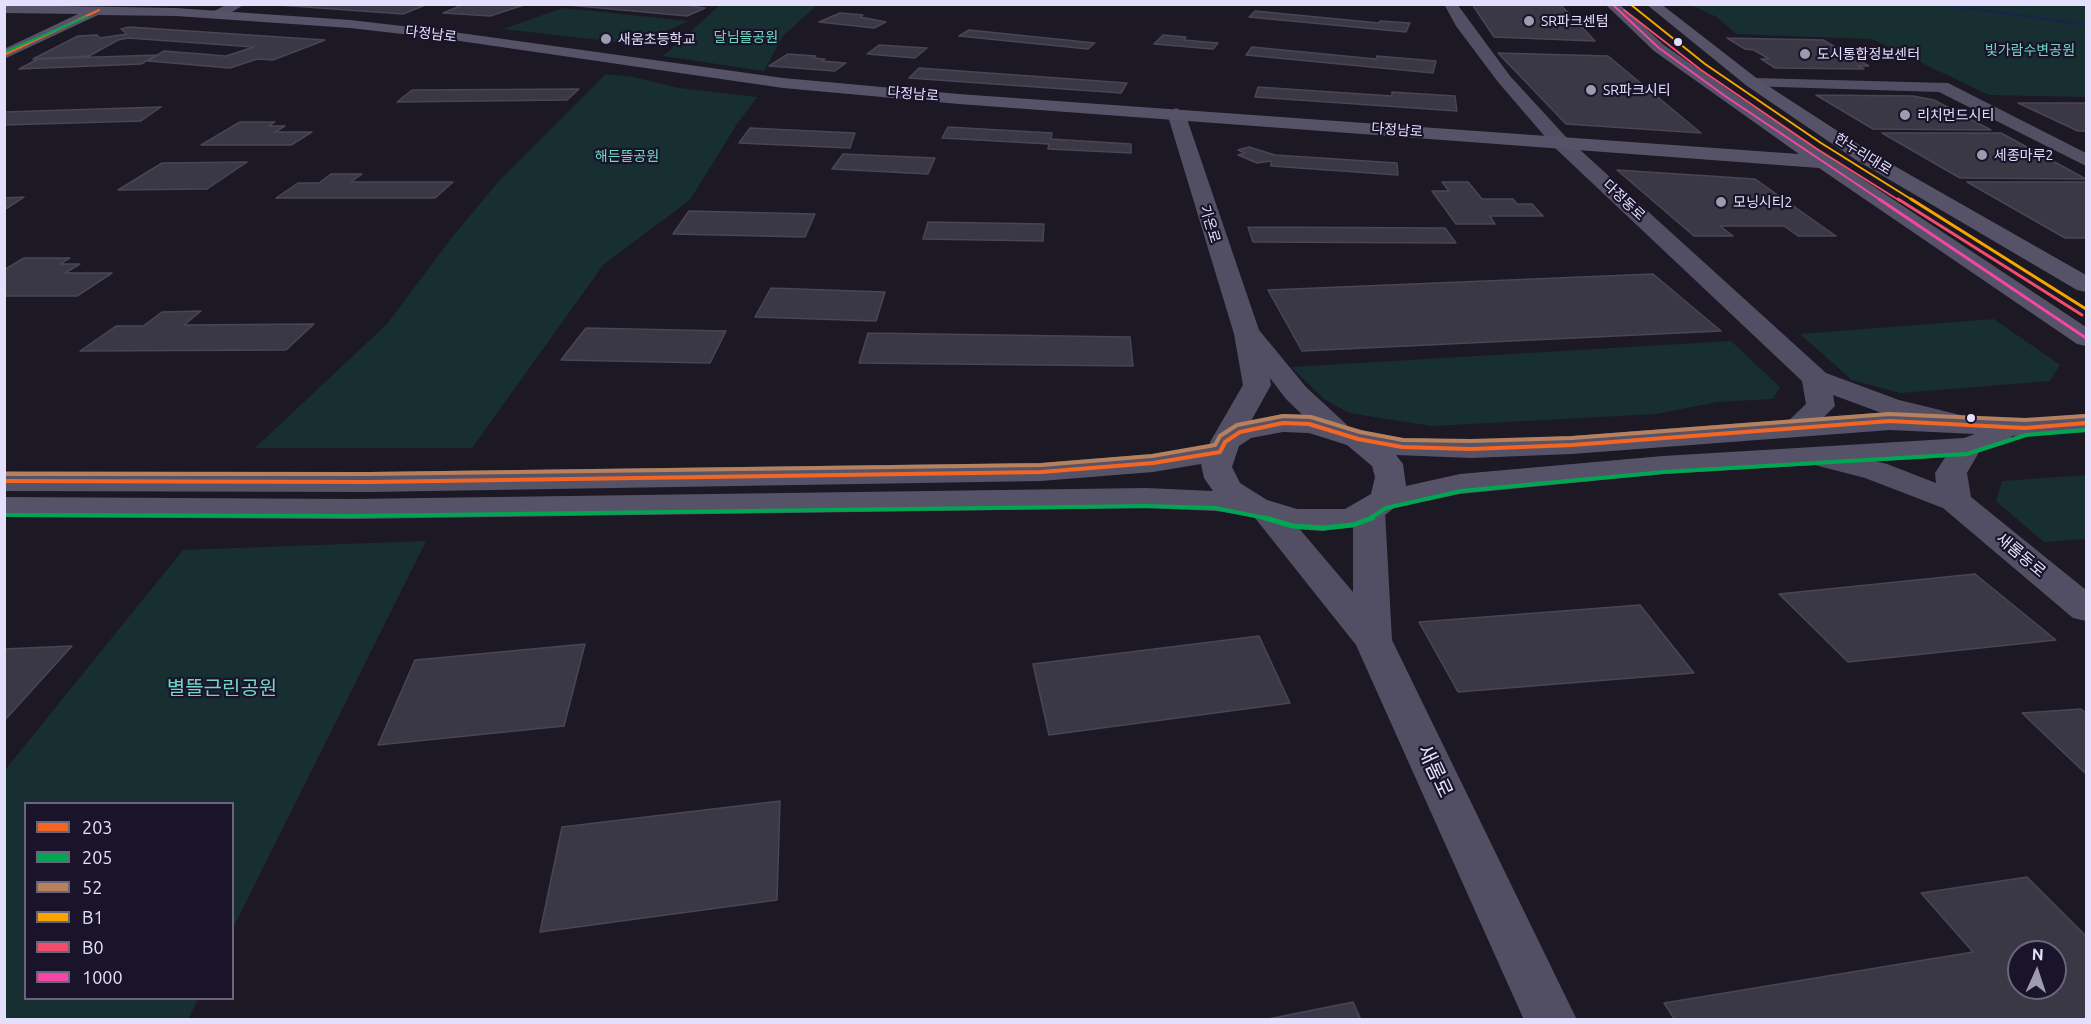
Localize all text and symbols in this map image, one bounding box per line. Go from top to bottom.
place label: SR파크센텀 [1541,13,1609,29]
marker: SR파크센텀 [1522,14,1536,28]
street label: 다정남로 [404,23,458,45]
park label: 달님뜰공원 [714,29,778,45]
place label: 새움초등학교 [618,31,695,47]
marker: 새움초등학교 [599,32,613,46]
unlabelled marker [1672,36,1684,48]
park label: 빛가람수변공원 [1985,42,2075,58]
place label: 도시통합정보센터 [1817,46,1920,62]
marker: 도시통합정보센터 [1798,47,1812,61]
place label: SR파크시티 [1603,82,1671,98]
street label: 다정남로 [887,83,939,105]
marker: SR파크시티 [1584,83,1598,97]
place label: 리치먼드시티 [1917,107,1994,123]
marker: 리치먼드시티 [1898,108,1912,122]
street label: 다정남로 [1371,120,1423,140]
street label: 한누리대로 [1831,130,1895,178]
place label: 세종마루2 [1994,147,2053,163]
park label: 해든뜰공원 [595,148,659,164]
marker: 세종마루2 [1975,148,1989,162]
street label: 다정동로 [1599,176,1649,224]
place label: 모닝시티2 [1733,194,1792,210]
marker: 모닝시티2 [1714,195,1728,209]
street label: 가온로 [1196,203,1224,245]
unlabelled marker [1965,412,1977,424]
street label: 새롬동로 [1992,529,2050,581]
park label: 별뜰근린공원 [167,676,277,700]
street label: 새롬로 [1412,741,1458,801]
legend [24,802,234,1000]
text: 203 [82,817,112,837]
text: 205 [82,847,112,867]
text: 52 [82,877,102,897]
text: B1 [82,907,104,927]
text: B0 [82,937,104,957]
north arrow [2007,940,2067,1000]
text: N [2031,945,2044,963]
text: 1000 [82,967,123,987]

